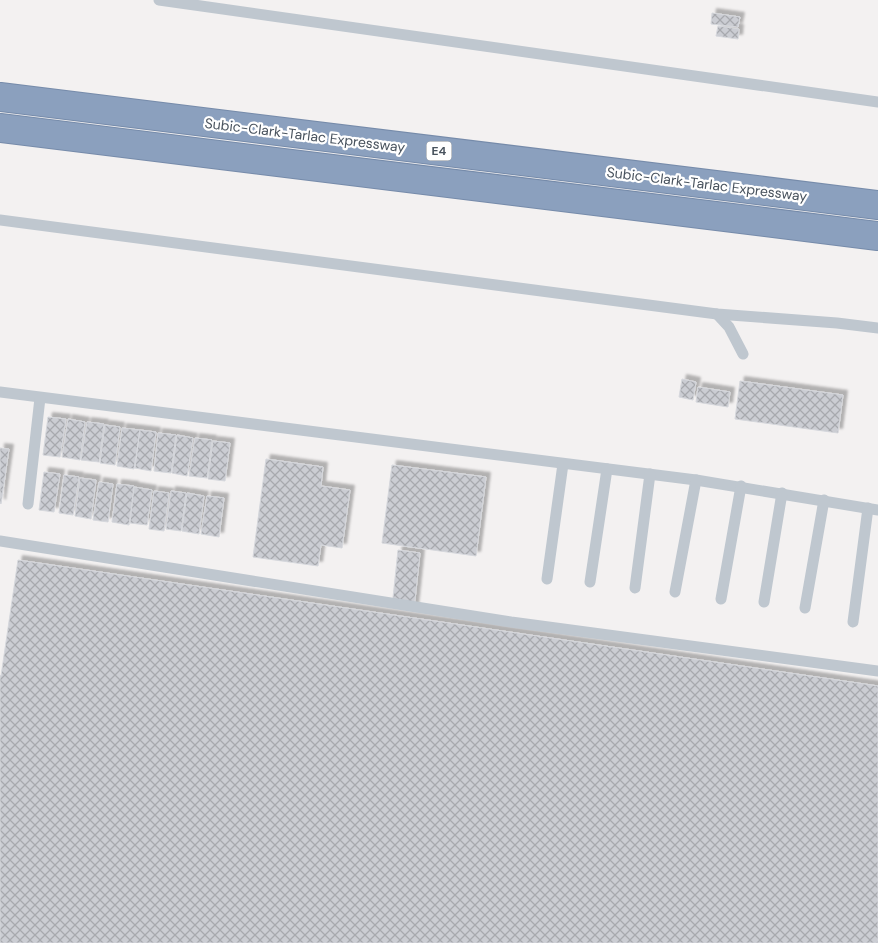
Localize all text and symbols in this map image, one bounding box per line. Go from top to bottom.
street label: Subic-Clark-Tarlac Expressway [204,114,406,156]
road number: E4 [426,142,452,160]
street label: Subic-Clark-Tarlac Expressway [606,163,808,205]

